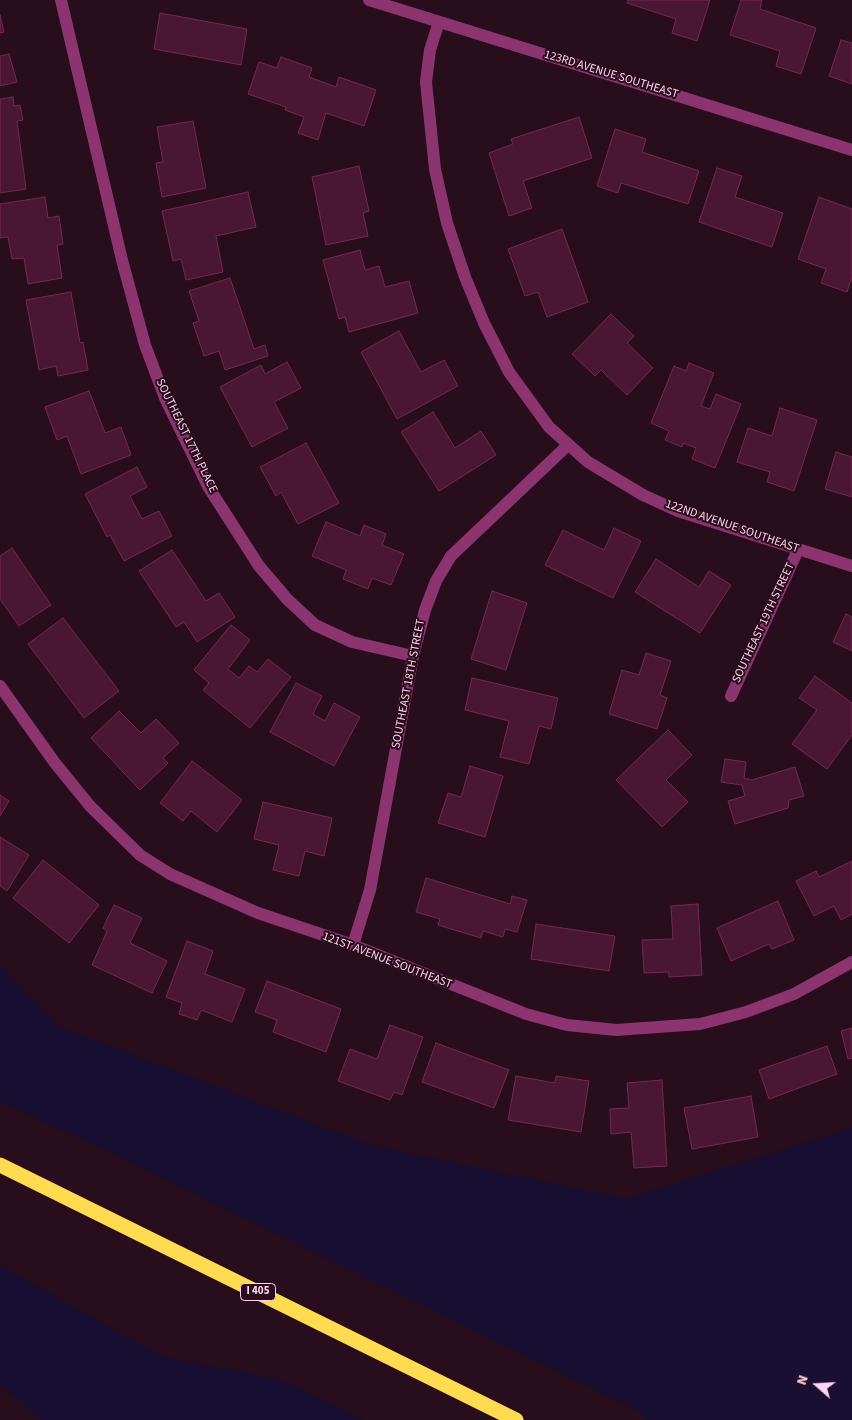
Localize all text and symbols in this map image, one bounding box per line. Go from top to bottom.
street label: 123RD AVENUE SOUTHEAST [542,48,680,102]
street label: SOUTHEAST 17TH PLACE [152,377,220,495]
street label: 122ND AVENUE SOUTHEAST [663,497,801,557]
street label: SOUTHEAST 19TH STREET [730,560,798,686]
street label: SOUTHEAST 18TH STREET [389,618,429,750]
street label: 121ST AVENUE SOUTHEAST [320,930,454,992]
road number: I 405 [240,1284,276,1300]
north arrow [792,1360,842,1410]
text: N [792,1372,814,1388]

